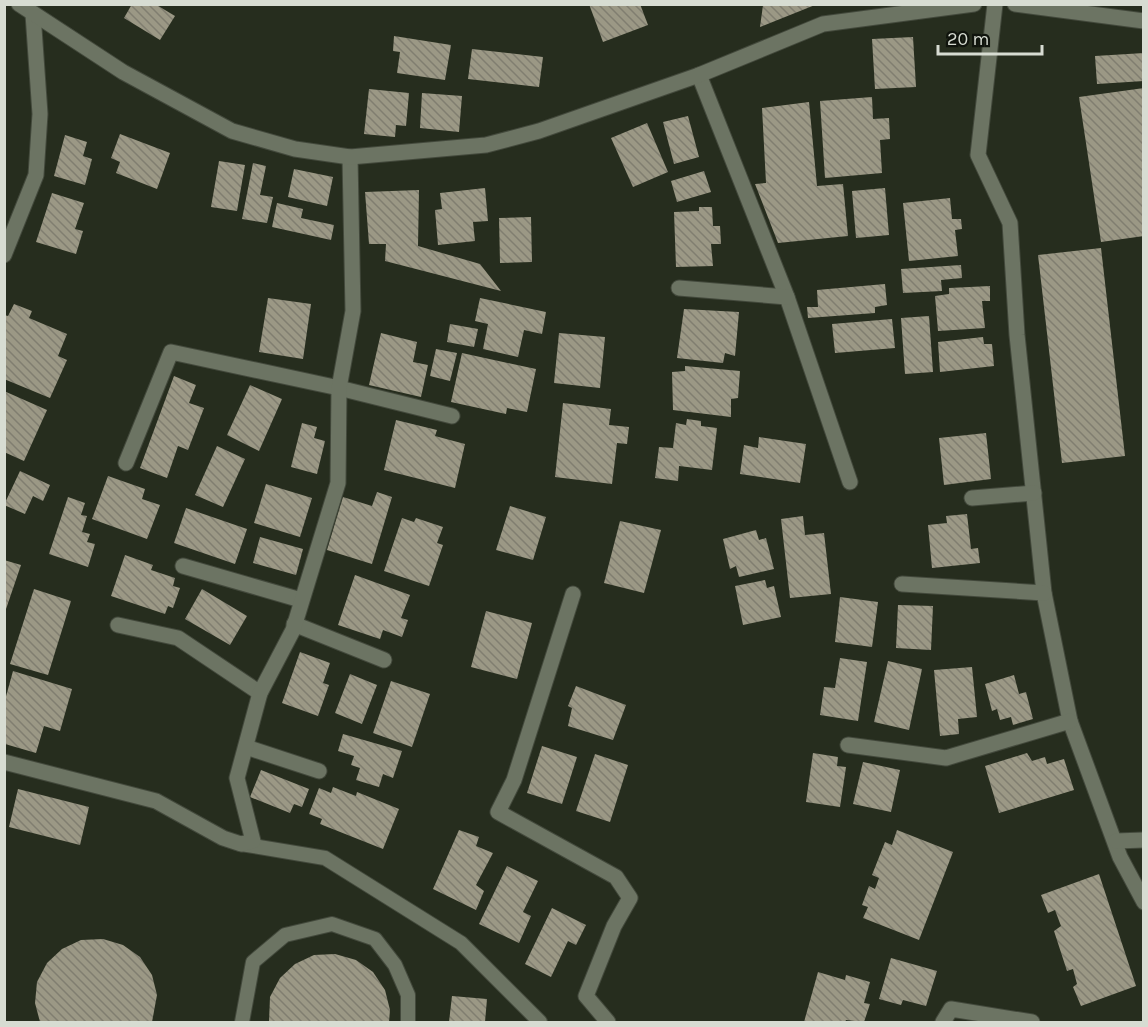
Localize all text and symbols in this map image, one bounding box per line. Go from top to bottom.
scale bar [938,18,1042,56]
text: 20 m [947,28,989,50]

